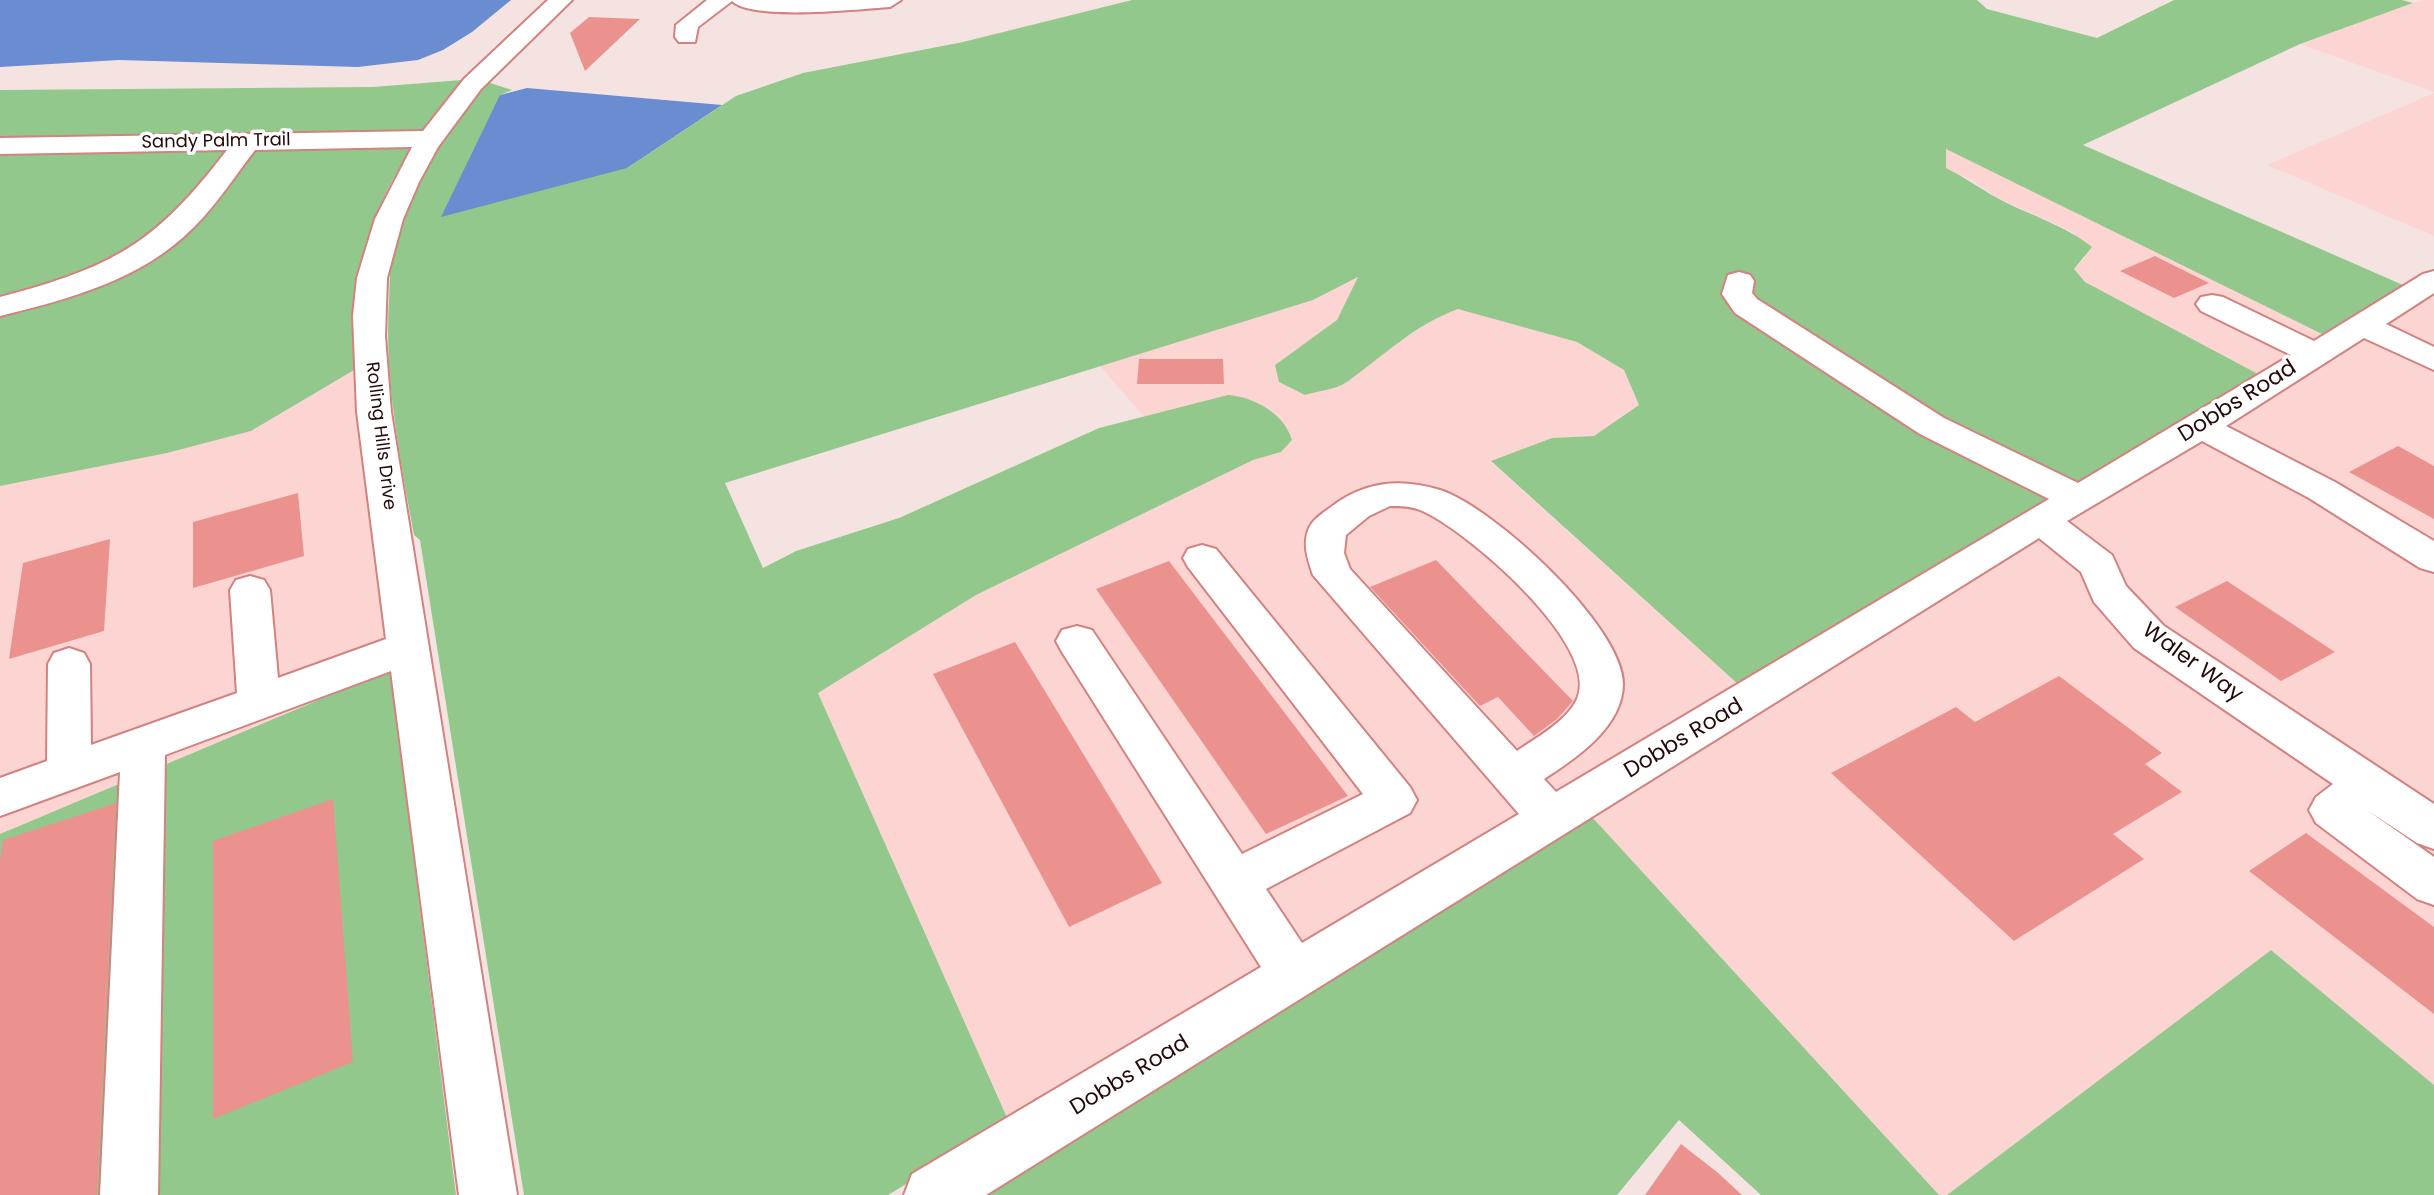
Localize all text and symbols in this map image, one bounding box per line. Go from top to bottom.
street label: Sandy Palm Trail [141,130,291,154]
street label: Dobbs Road [2174,355,2302,449]
street label: Rolling Hills Drive [360,361,400,511]
street label: Waler Way [2136,618,2248,708]
street label: Dobbs Road [1620,693,1748,785]
street label: Dobbs Road [1066,1030,1194,1122]

